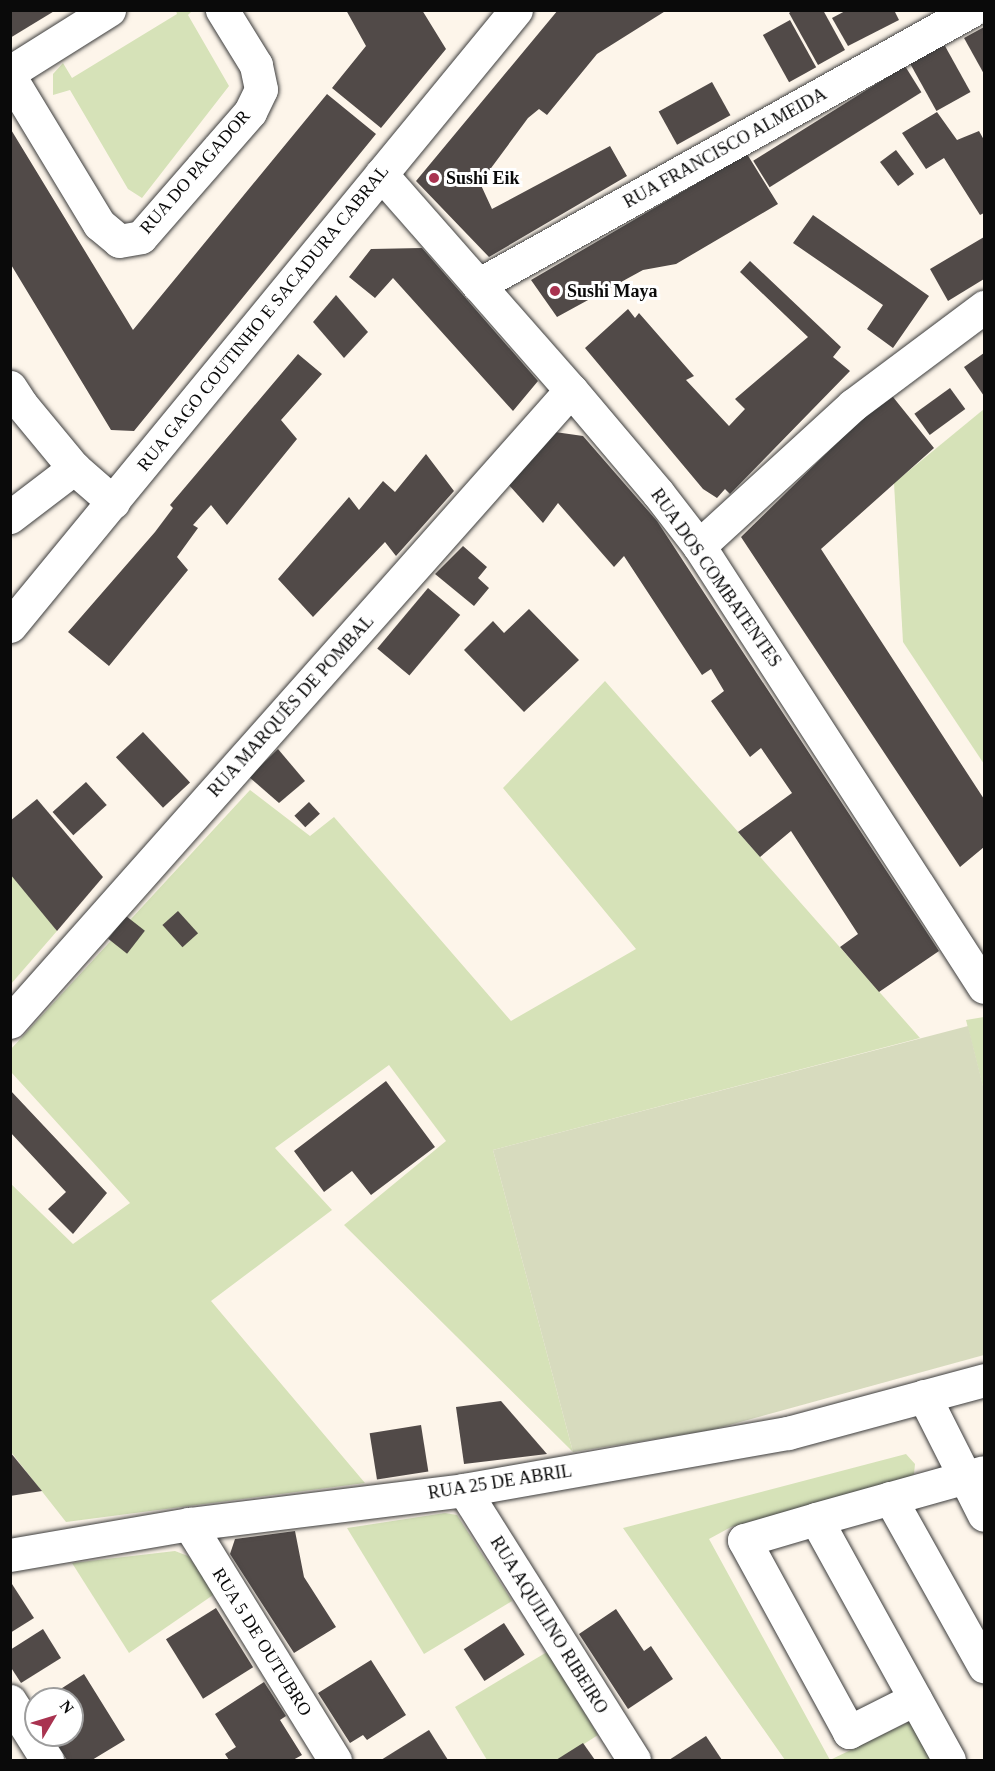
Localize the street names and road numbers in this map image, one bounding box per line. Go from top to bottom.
street label: RUA FRANCISCO ALMEIDA [619,83,831,213]
street label: RUA DO PAGADOR [135,105,255,239]
street label: RUA GAGO COUTINHO E SACADURA CABRAL [132,160,394,476]
street label: RUA DOS COMBATENTES [646,484,786,672]
street label: RUA MARQUÊS DE POMBAL [203,610,379,802]
street label: RUA 25 DE ABRIL [425,1460,575,1504]
street label: RUA AQUILINO RIBEIRO [485,1532,613,1718]
street label: RUA 5 DE OUTUBRO [207,1564,317,1720]

